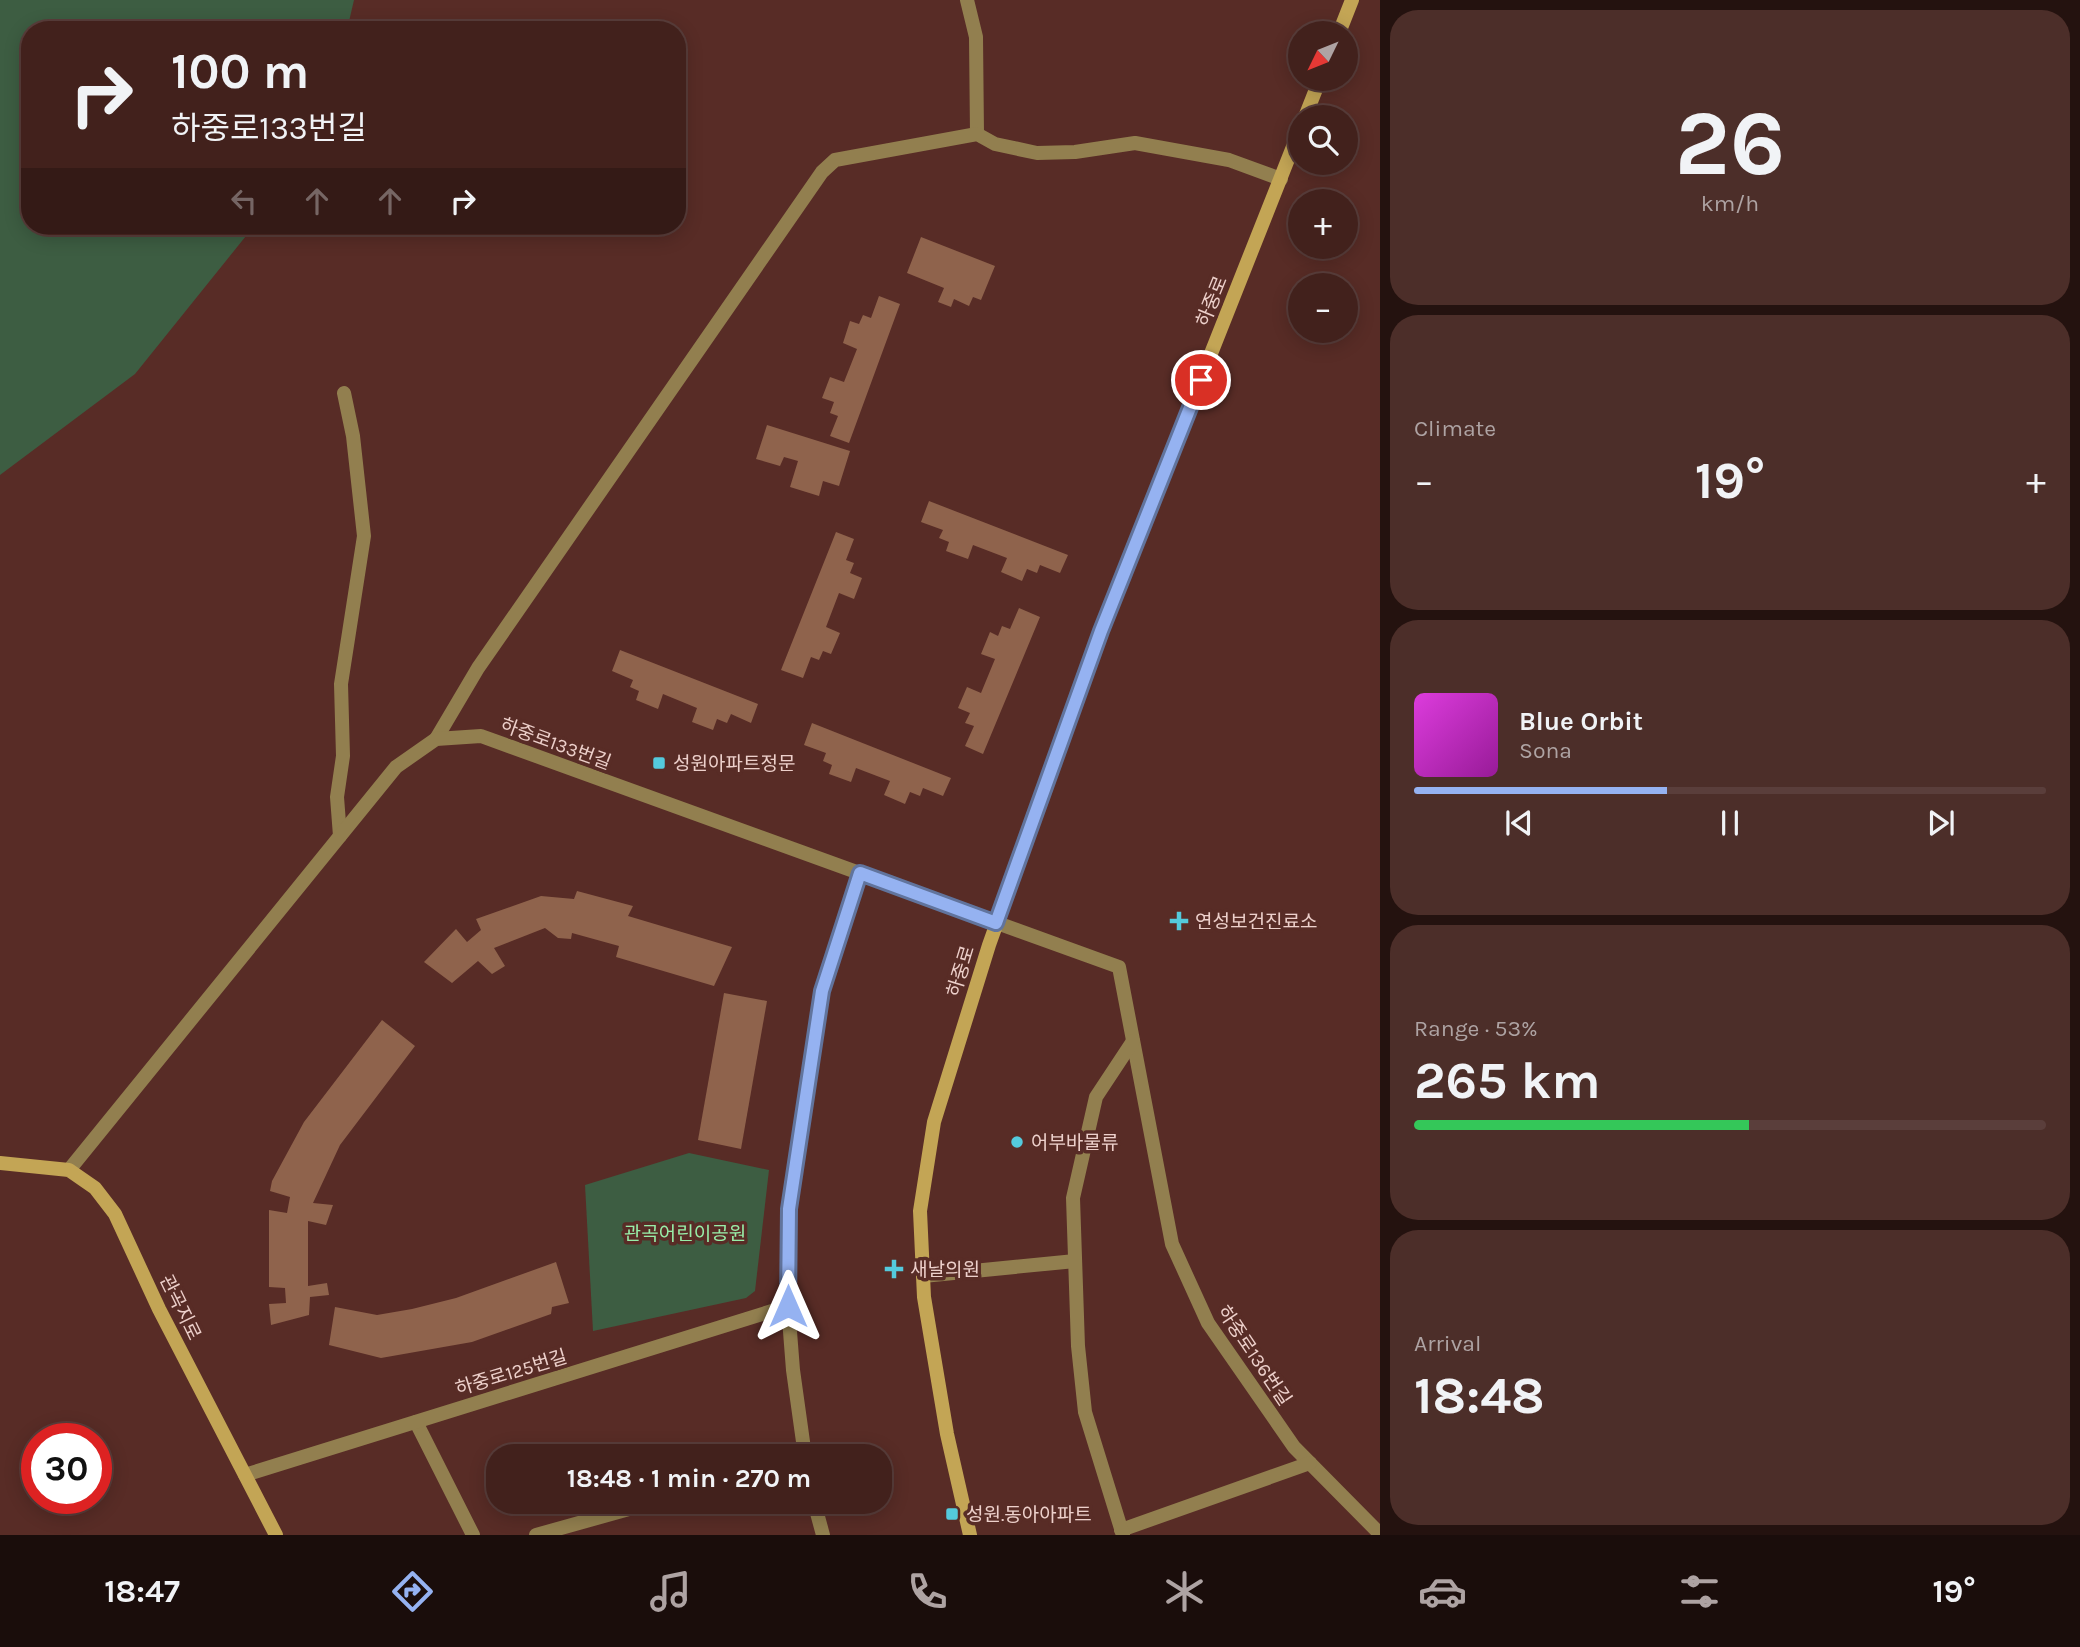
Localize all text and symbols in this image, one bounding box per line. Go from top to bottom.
north arrow [1288,21,1358,91]
map controls [1288,21,1358,343]
text: 100 m [171,43,309,100]
icon: right [56,49,147,140]
text: 26 [1675,91,1785,197]
button: search [1288,105,1358,175]
text: 하중로133번길 [171,110,367,147]
icon: left [225,182,263,220]
icon: ahead [298,182,336,220]
icon: ahead [371,182,409,220]
icon: right [444,182,482,220]
button: + [1288,189,1358,259]
text: km/h [1701,190,1759,217]
street label: 하중로 [1192,273,1232,330]
button: − [1288,273,1358,343]
pin [1171,350,1231,410]
icon: arrive [1182,361,1220,399]
text: Climate [1414,415,1496,442]
text: 19° [1695,450,1765,511]
text: − [1414,459,1434,504]
text: + [2026,459,2046,504]
text: Blue Orbit [1519,706,1643,737]
street label: 하중로133번길 [497,714,614,774]
text: Sona [1519,737,1572,764]
place label: 성원아파트정문 [673,753,795,775]
marker: 성원아파트정문 [651,755,667,771]
icon: previous [1500,804,1538,842]
icon: pause [1711,804,1749,842]
icon: next [1922,804,1960,842]
marker: 연성보건진료소 [1169,911,1189,931]
place label: 연성보건진료소 [1195,911,1317,933]
street label: 하중로 [943,943,979,1000]
text: Range · 53% [1414,1015,1538,1042]
text: 265 km [1414,1050,1601,1111]
place label: 어부바물류 [1031,1132,1118,1154]
marker: 어부바물류 [1009,1134,1025,1150]
park label: 관곡어린이공원 [624,1223,746,1245]
marker: 새날의원 [884,1259,904,1279]
place label: 새날의원 [910,1259,980,1281]
position arrow [751,1269,825,1343]
street label: 관곡지로 [155,1271,205,1344]
street label: 하중로136번길 [1213,1301,1296,1410]
text: Arrival [1414,1330,1481,1357]
street label: 하중로125번길 [453,1346,570,1400]
text: 18:48 [1414,1365,1545,1426]
speed limit sign: 30 [21,1423,112,1514]
text: 18:48 · 1 min · 270 m [567,1463,811,1494]
place label: 성원.동아아파트 [966,1504,1092,1526]
marker: 성원.동아아파트 [944,1506,960,1522]
icon: directions [388,1567,437,1616]
icon: music [646,1567,695,1616]
icon: phone [903,1567,952,1616]
icon: climate [1160,1567,1209,1616]
icon: car [1418,1567,1467,1616]
icon: filters [1675,1567,1724,1616]
text: 18:47 [104,1573,180,1610]
text: 19° [1932,1573,1976,1610]

